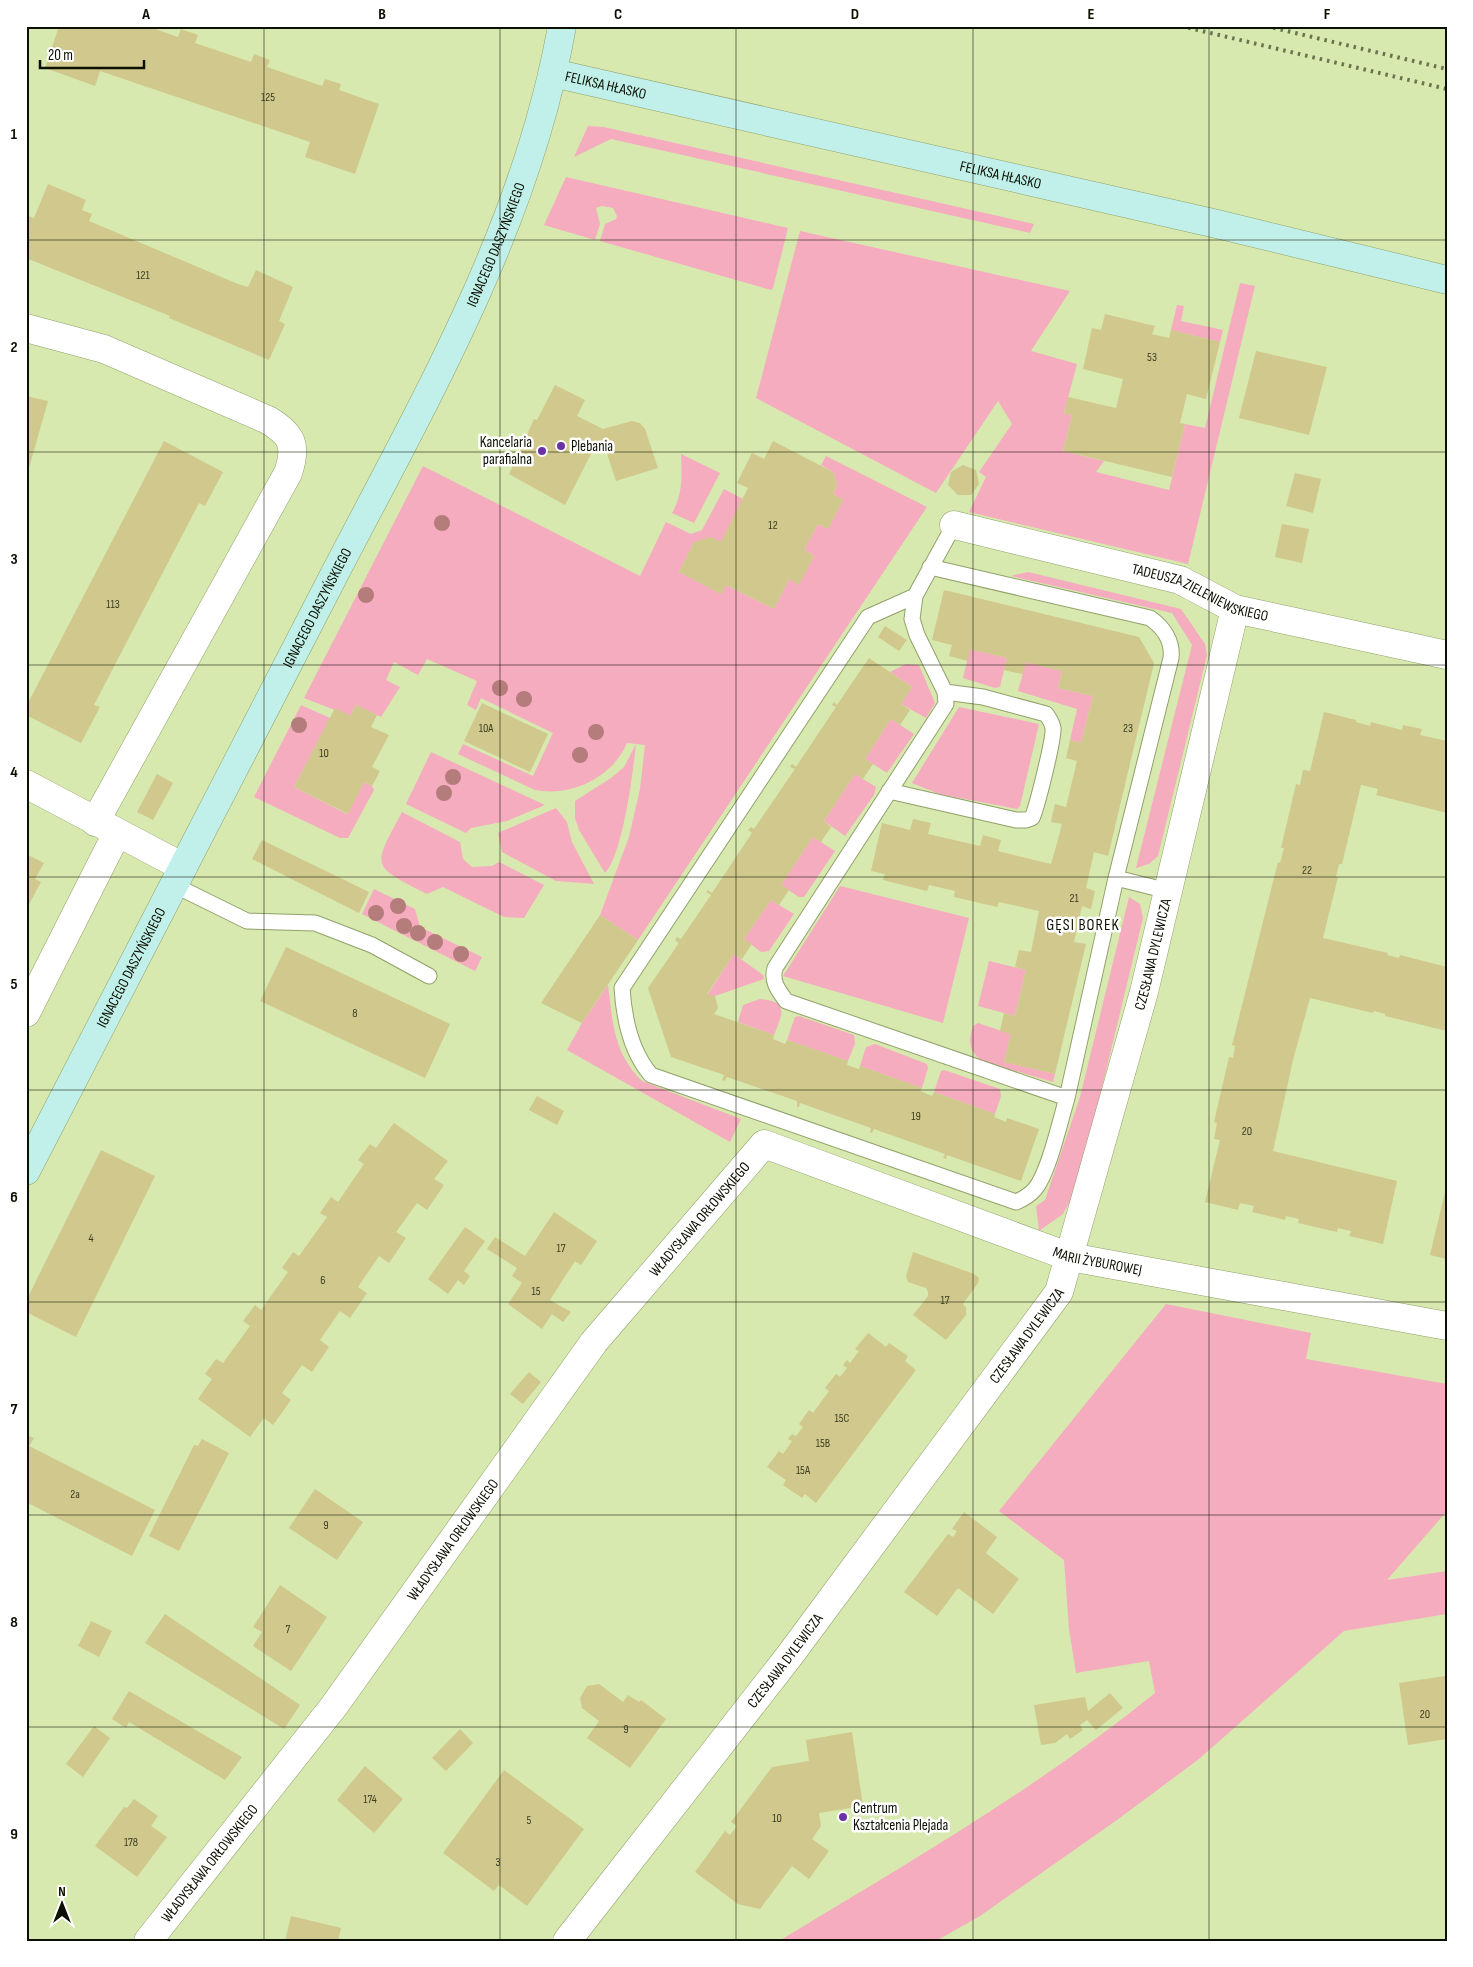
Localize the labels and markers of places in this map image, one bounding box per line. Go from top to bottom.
place label: Kancelaria parafialna [480,433,532,469]
place label: Plebania [571,437,613,456]
marker: Plebania [555,440,567,452]
marker: Kancelaria parafialna [536,445,548,457]
place label: Centrum Kształcenia Plejada [853,1799,949,1835]
marker: Centrum Kształcenia Plejada [837,1811,849,1823]

